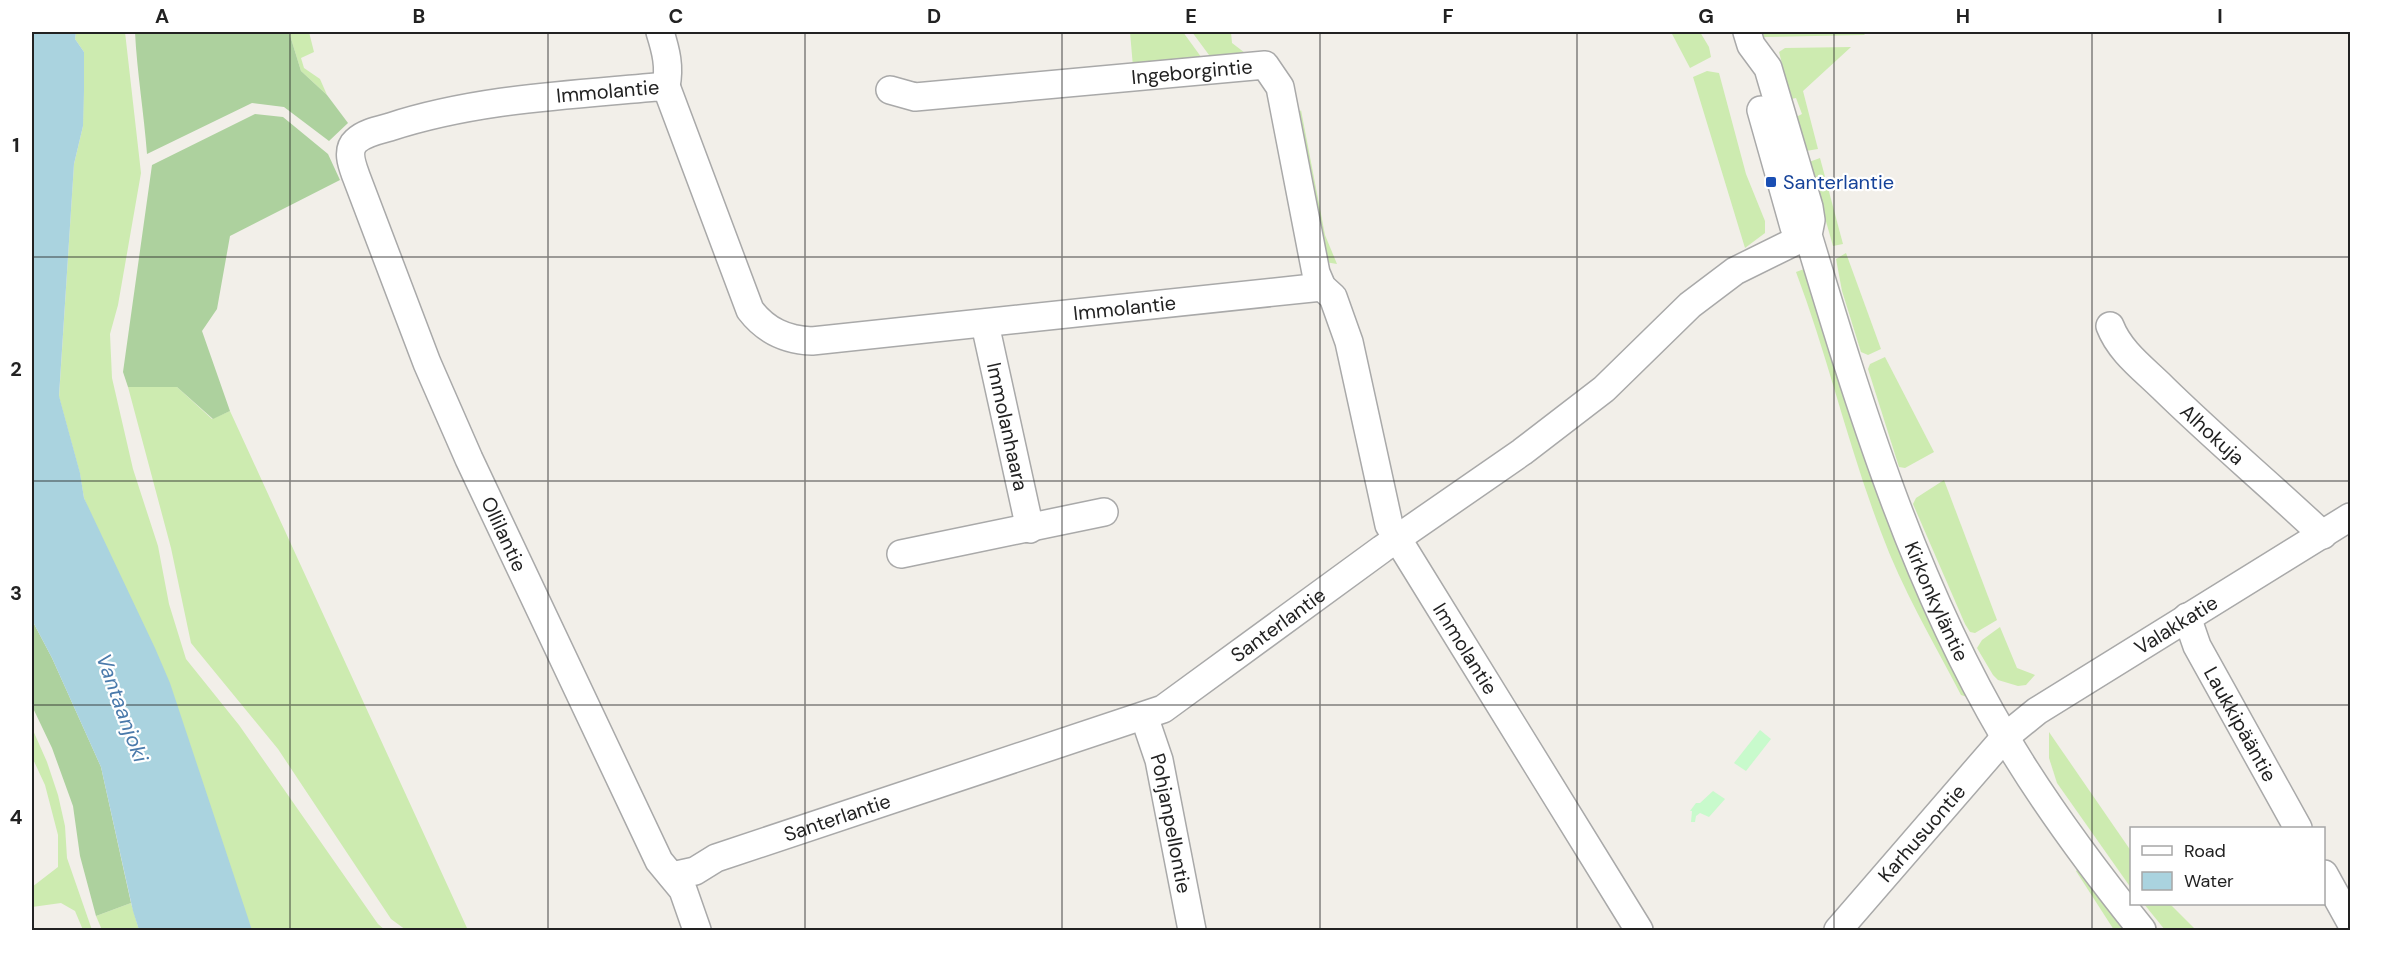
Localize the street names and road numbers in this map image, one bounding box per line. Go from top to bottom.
street label: Ingeborgintie [1130,53,1254,90]
street label: Immolantie [555,74,660,109]
street label: Immolantie [1072,290,1177,326]
street label: Immolanhaara [981,360,1034,493]
street label: Alhokuja [2175,398,2250,470]
street label: Ollilantie [475,492,533,576]
street label: Kirkonkyläntie [1899,537,1975,666]
street label: Santerlantie [1226,582,1331,668]
street label: Valakkatie [2130,589,2222,660]
street label: Immolantie [1427,598,1503,699]
street label: Laukkipääntie [2198,662,2283,786]
street label: Pohjanpellontie [1145,750,1198,895]
street label: Karhusuontie [1872,779,1971,888]
street label: Santerlantie [780,788,894,848]

